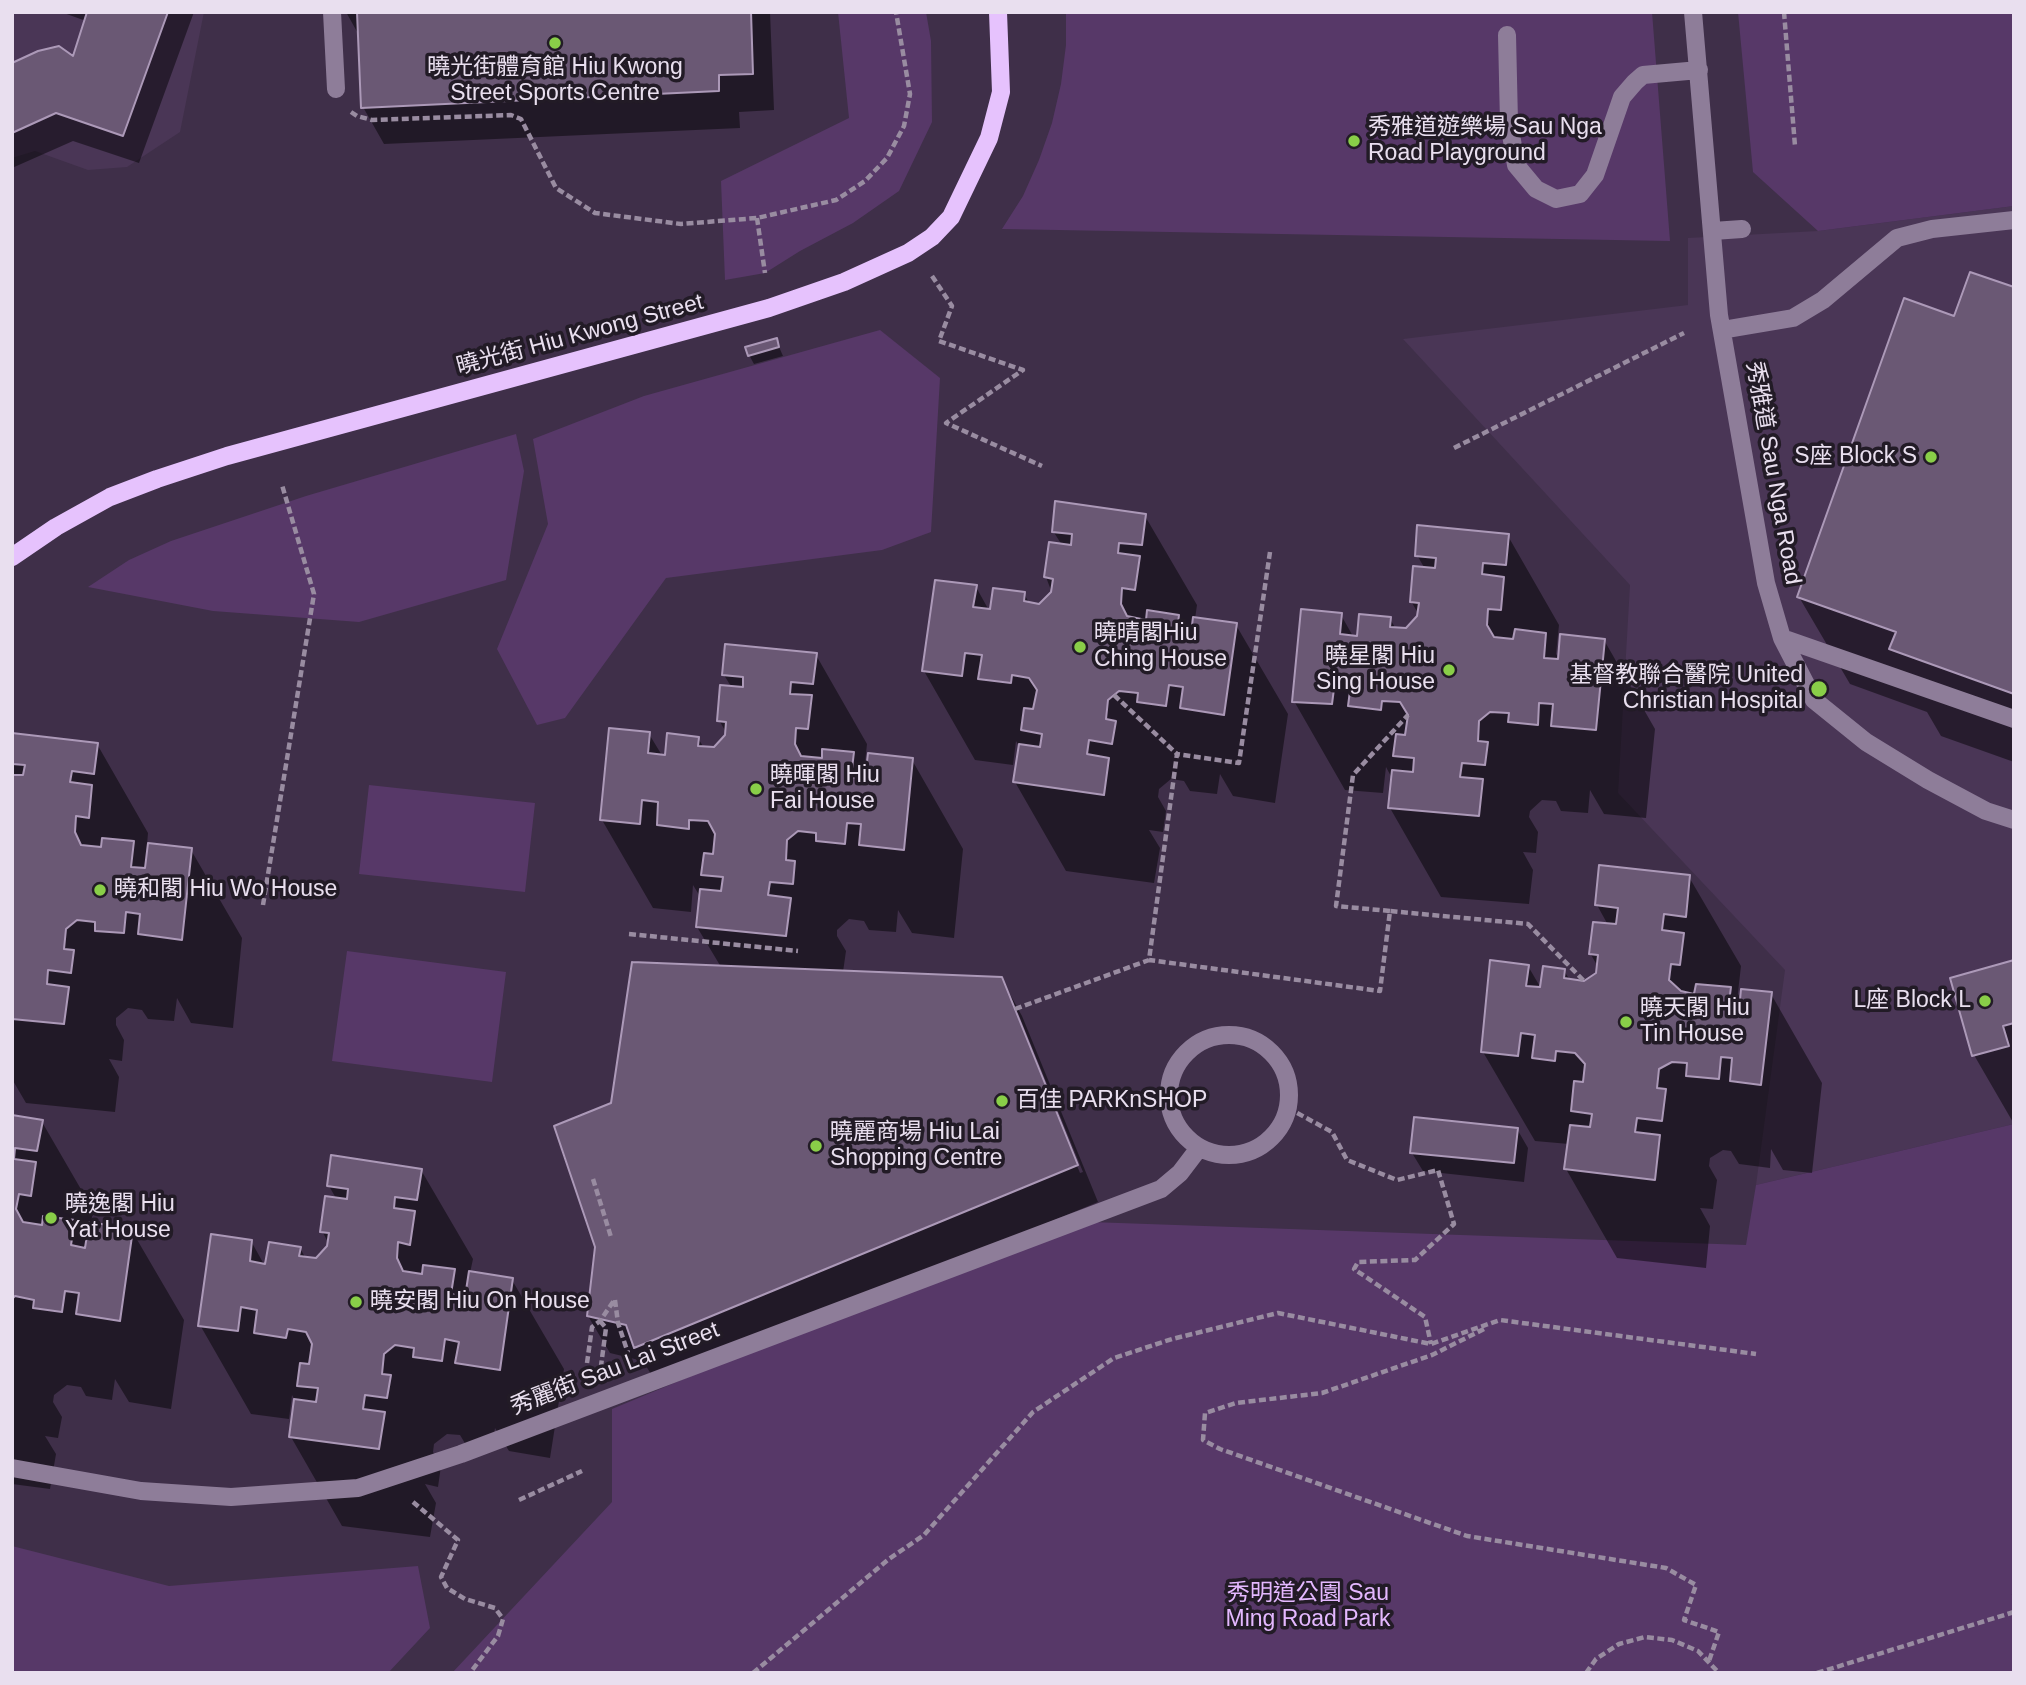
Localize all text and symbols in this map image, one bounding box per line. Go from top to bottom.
marker: 曉光街體育館 Hiu Kwong Street Sports Centre [547,35,563,51]
place label: 曉光街體育館 Hiu Kwong Street Sports Centre [427,54,683,108]
place label: 秀雅道遊樂場 Sau Nga Road Playground [1368,114,1602,168]
marker: 秀雅道遊樂場 Sau Nga Road Playground [1346,133,1362,149]
street label: 曉光街 Hiu Kwong Street [454,289,706,381]
street label: 秀雅道 Sau Nga Road [1740,359,1806,587]
place label: S座 Block S [1794,443,1917,471]
marker: S座 Block S [1923,449,1939,465]
place label: 曉晴閣Hiu Ching House [1094,620,1227,674]
marker: 曉晴閣Hiu Ching House [1072,639,1088,655]
place label: 曉星閣 Hiu Sing House [1316,643,1435,697]
marker: 曉星閣 Hiu Sing House [1441,662,1457,678]
place label: 基督教聯合醫院 United Christian Hospital [1569,662,1803,716]
marker: 基督教聯合醫院 United Christian Hospital [1809,679,1829,699]
place label: 曉暉閣 Hiu Fai House [770,762,880,816]
marker: 曉暉閣 Hiu Fai House [748,781,764,797]
place label: 曉和閣 Hiu Wo House [114,876,337,904]
marker: 曉和閣 Hiu Wo House [92,882,108,898]
place label: L座 Block L [1853,987,1971,1015]
marker: L座 Block L [1977,993,1993,1009]
place label: 曉天閣 Hiu Tin House [1640,995,1750,1049]
marker: 曉天閣 Hiu Tin House [1618,1014,1634,1030]
place label: 百佳 PARKnSHOP [1016,1087,1207,1115]
marker: 百佳 PARKnSHOP [994,1093,1010,1109]
place label: 曉麗商場 Hiu Lai Shopping Centre [830,1119,1003,1173]
marker: 曉麗商場 Hiu Lai Shopping Centre [808,1138,824,1154]
place label: 曉逸閣 Hiu Yat House [65,1191,175,1245]
marker: 曉逸閣 Hiu Yat House [43,1210,59,1226]
place label: 曉安閣 Hiu On House [370,1288,590,1316]
marker: 曉安閣 Hiu On House [348,1294,364,1310]
street label: 秀麗街 Sau Lai Street [507,1316,723,1422]
park label: 秀明道公園 Sau Ming Road Park [1226,1580,1390,1634]

